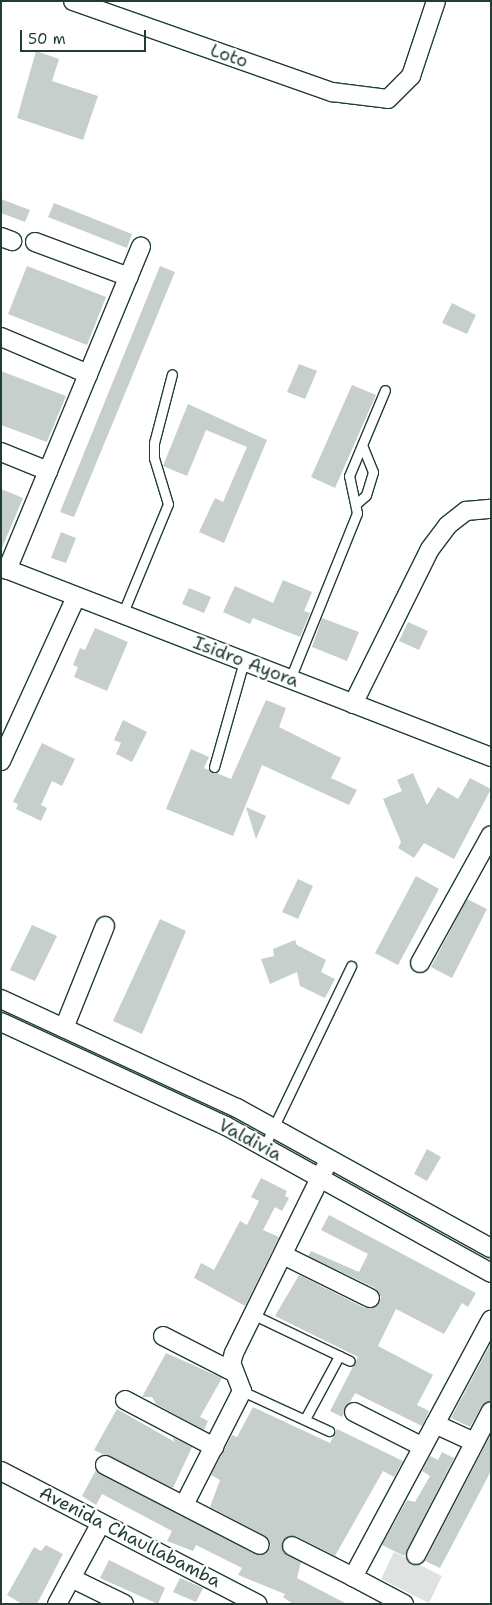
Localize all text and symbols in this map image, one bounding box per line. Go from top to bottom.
scale bar [22,20,149,52]
text: 50 m [28,29,66,49]
street label: Loto [207,40,251,72]
street label: Isidro Ayora [190,632,302,692]
street label: Valdivia [215,1114,285,1166]
street label: Avenida Chaullabamba [36,1482,224,1592]

